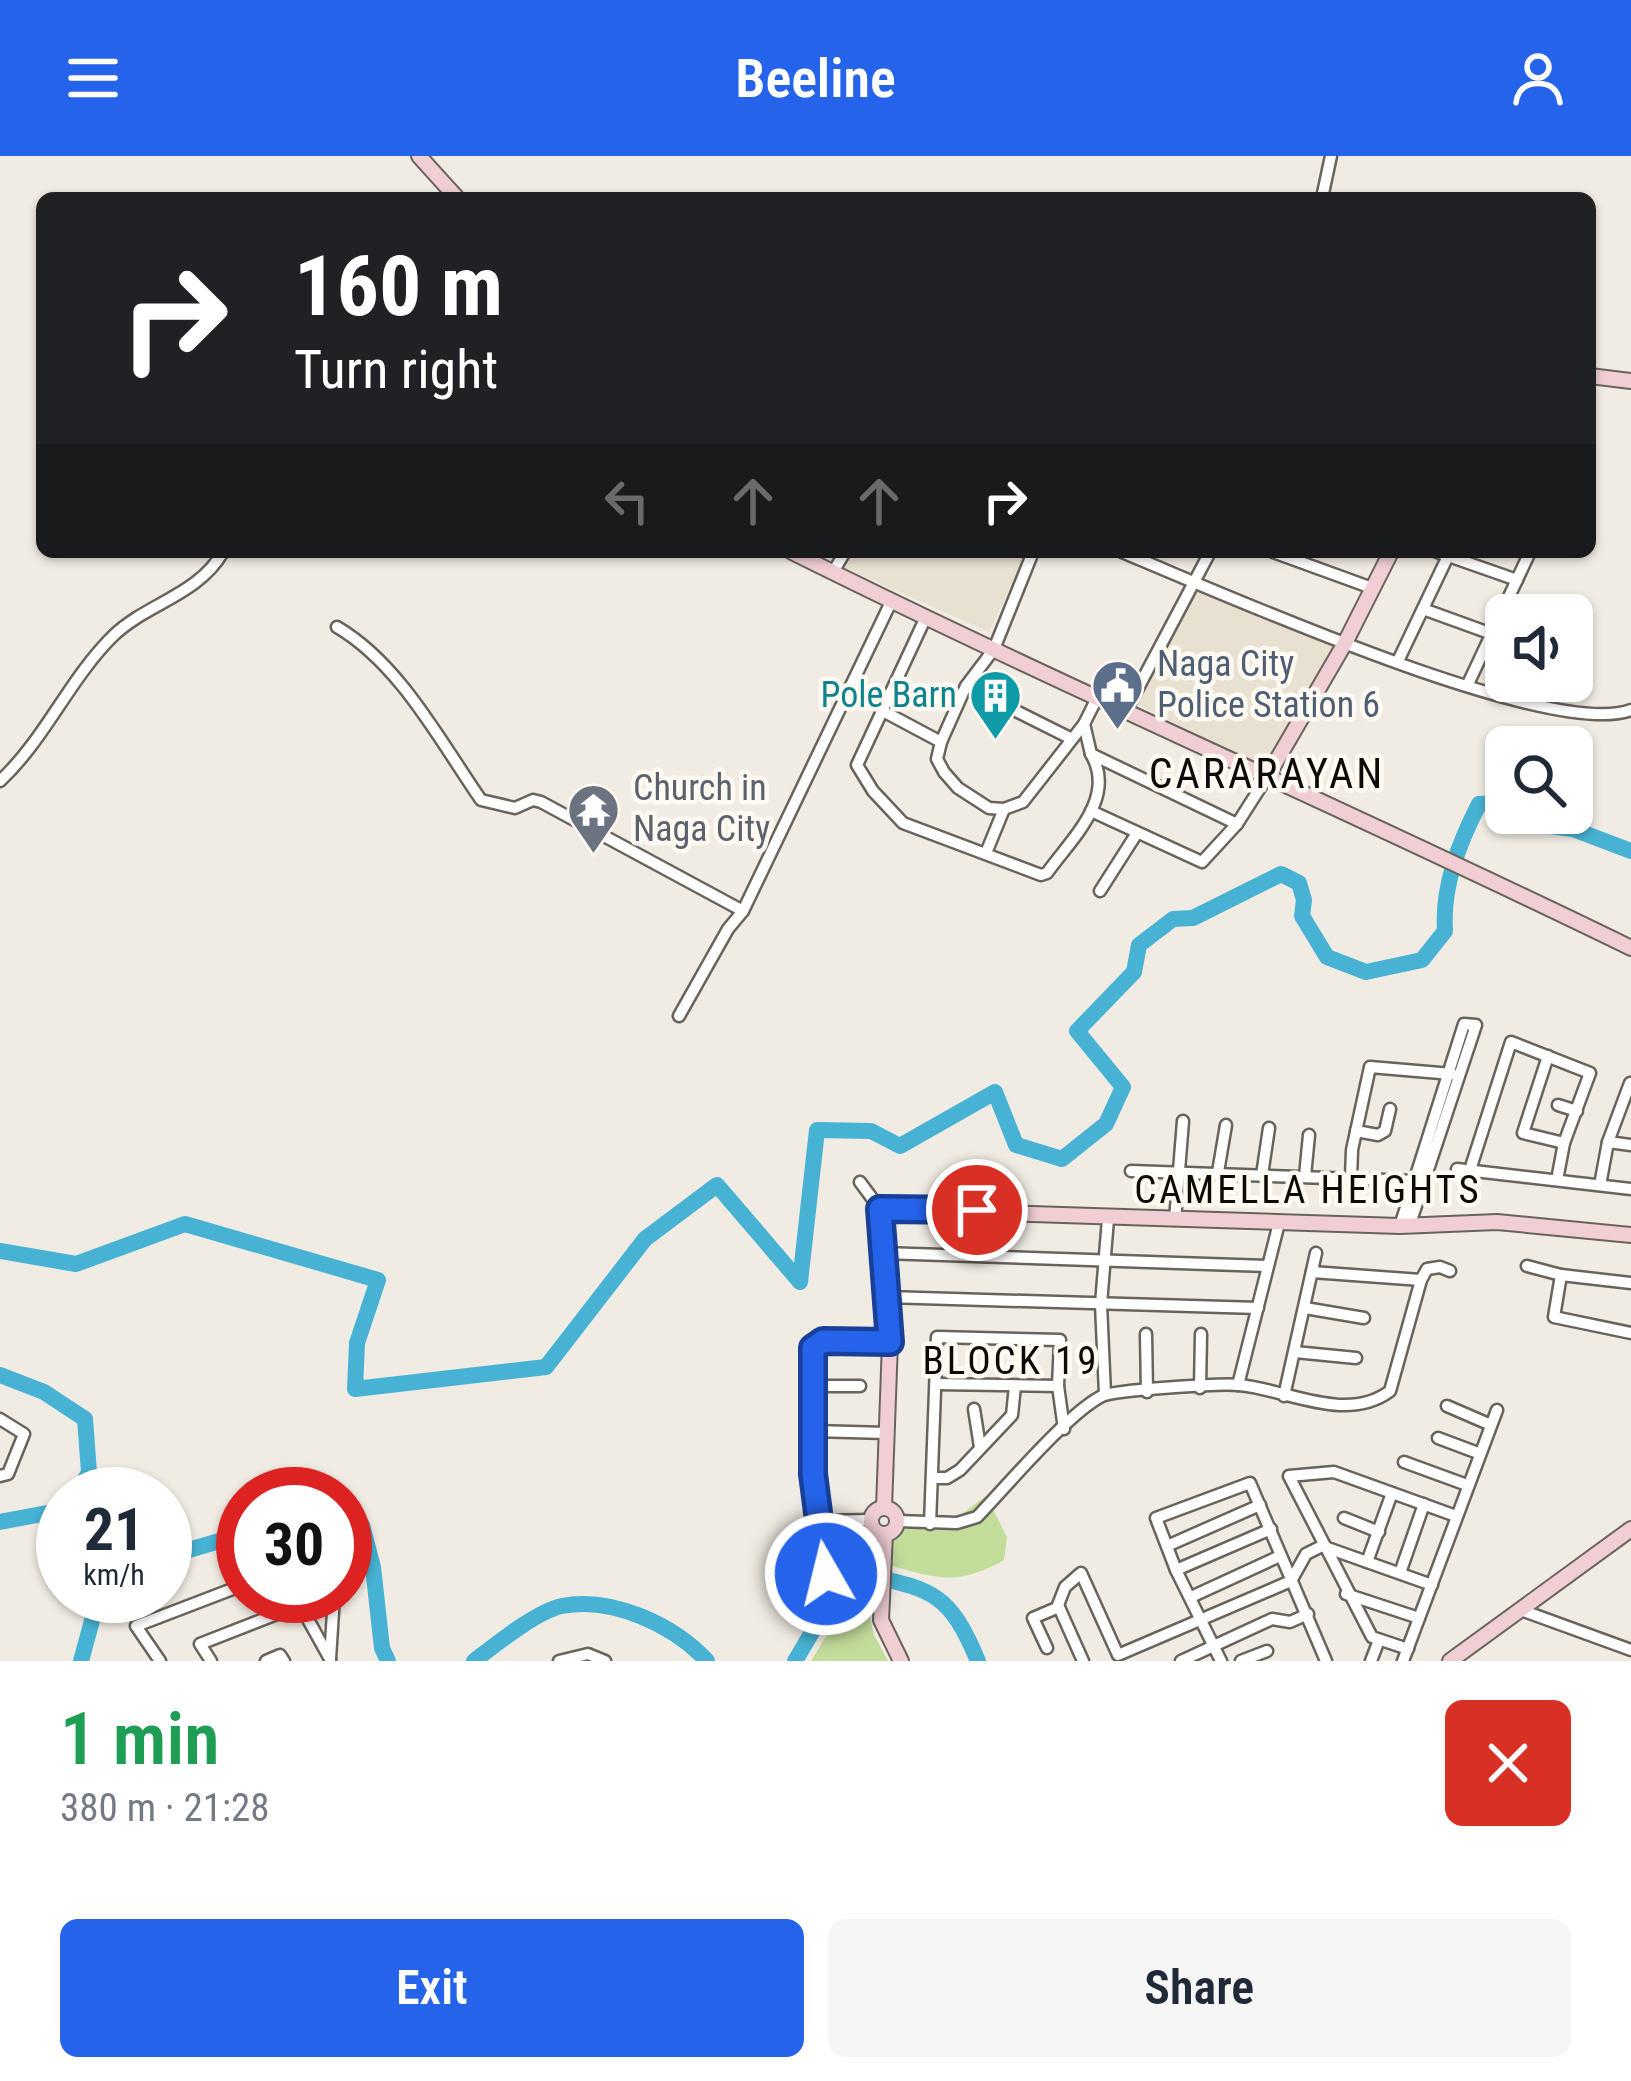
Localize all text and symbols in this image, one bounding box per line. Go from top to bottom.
icon: menu [60,45,126,111]
icon: person [1505,45,1571,111]
text: Beeline [735,47,896,110]
text: 160 m [294,237,503,336]
icon: right [96,240,252,396]
text: Turn right [294,338,498,401]
icon: left [594,468,660,534]
icon: ahead [720,468,786,534]
icon: ahead [846,468,912,534]
icon: right [972,468,1038,534]
map controls [1485,594,1593,834]
button: sound [1485,594,1593,702]
place label: Naga City Police Station 6 [1157,643,1380,726]
public building icon: Naga City Police Station 6 [1090,657,1146,731]
building icon: Pole Barn [968,667,1024,741]
place label: Pole Barn [821,674,957,716]
button: search [1485,726,1593,834]
district label: CARARAYAN [1149,749,1385,798]
place label: Church in Naga City [633,767,770,850]
temple icon: Church in Naga City [566,781,622,855]
pin [926,1159,1028,1261]
district label: CAMELLA HEIGHTS [1134,1167,1482,1213]
icon: arrive [944,1177,1010,1243]
district label: BLOCK 19 [923,1338,1099,1384]
speed limit sign: 30 [216,1467,372,1623]
text: 21 [84,1494,144,1565]
position arrow [763,1511,889,1637]
text: km/h [83,1557,145,1592]
text: 1 min [60,1697,219,1782]
button: close [1445,1700,1571,1826]
text: 380 m · 21:28 [60,1785,270,1831]
button: Exit [60,1919,804,2057]
button: Share [828,1919,1571,2057]

